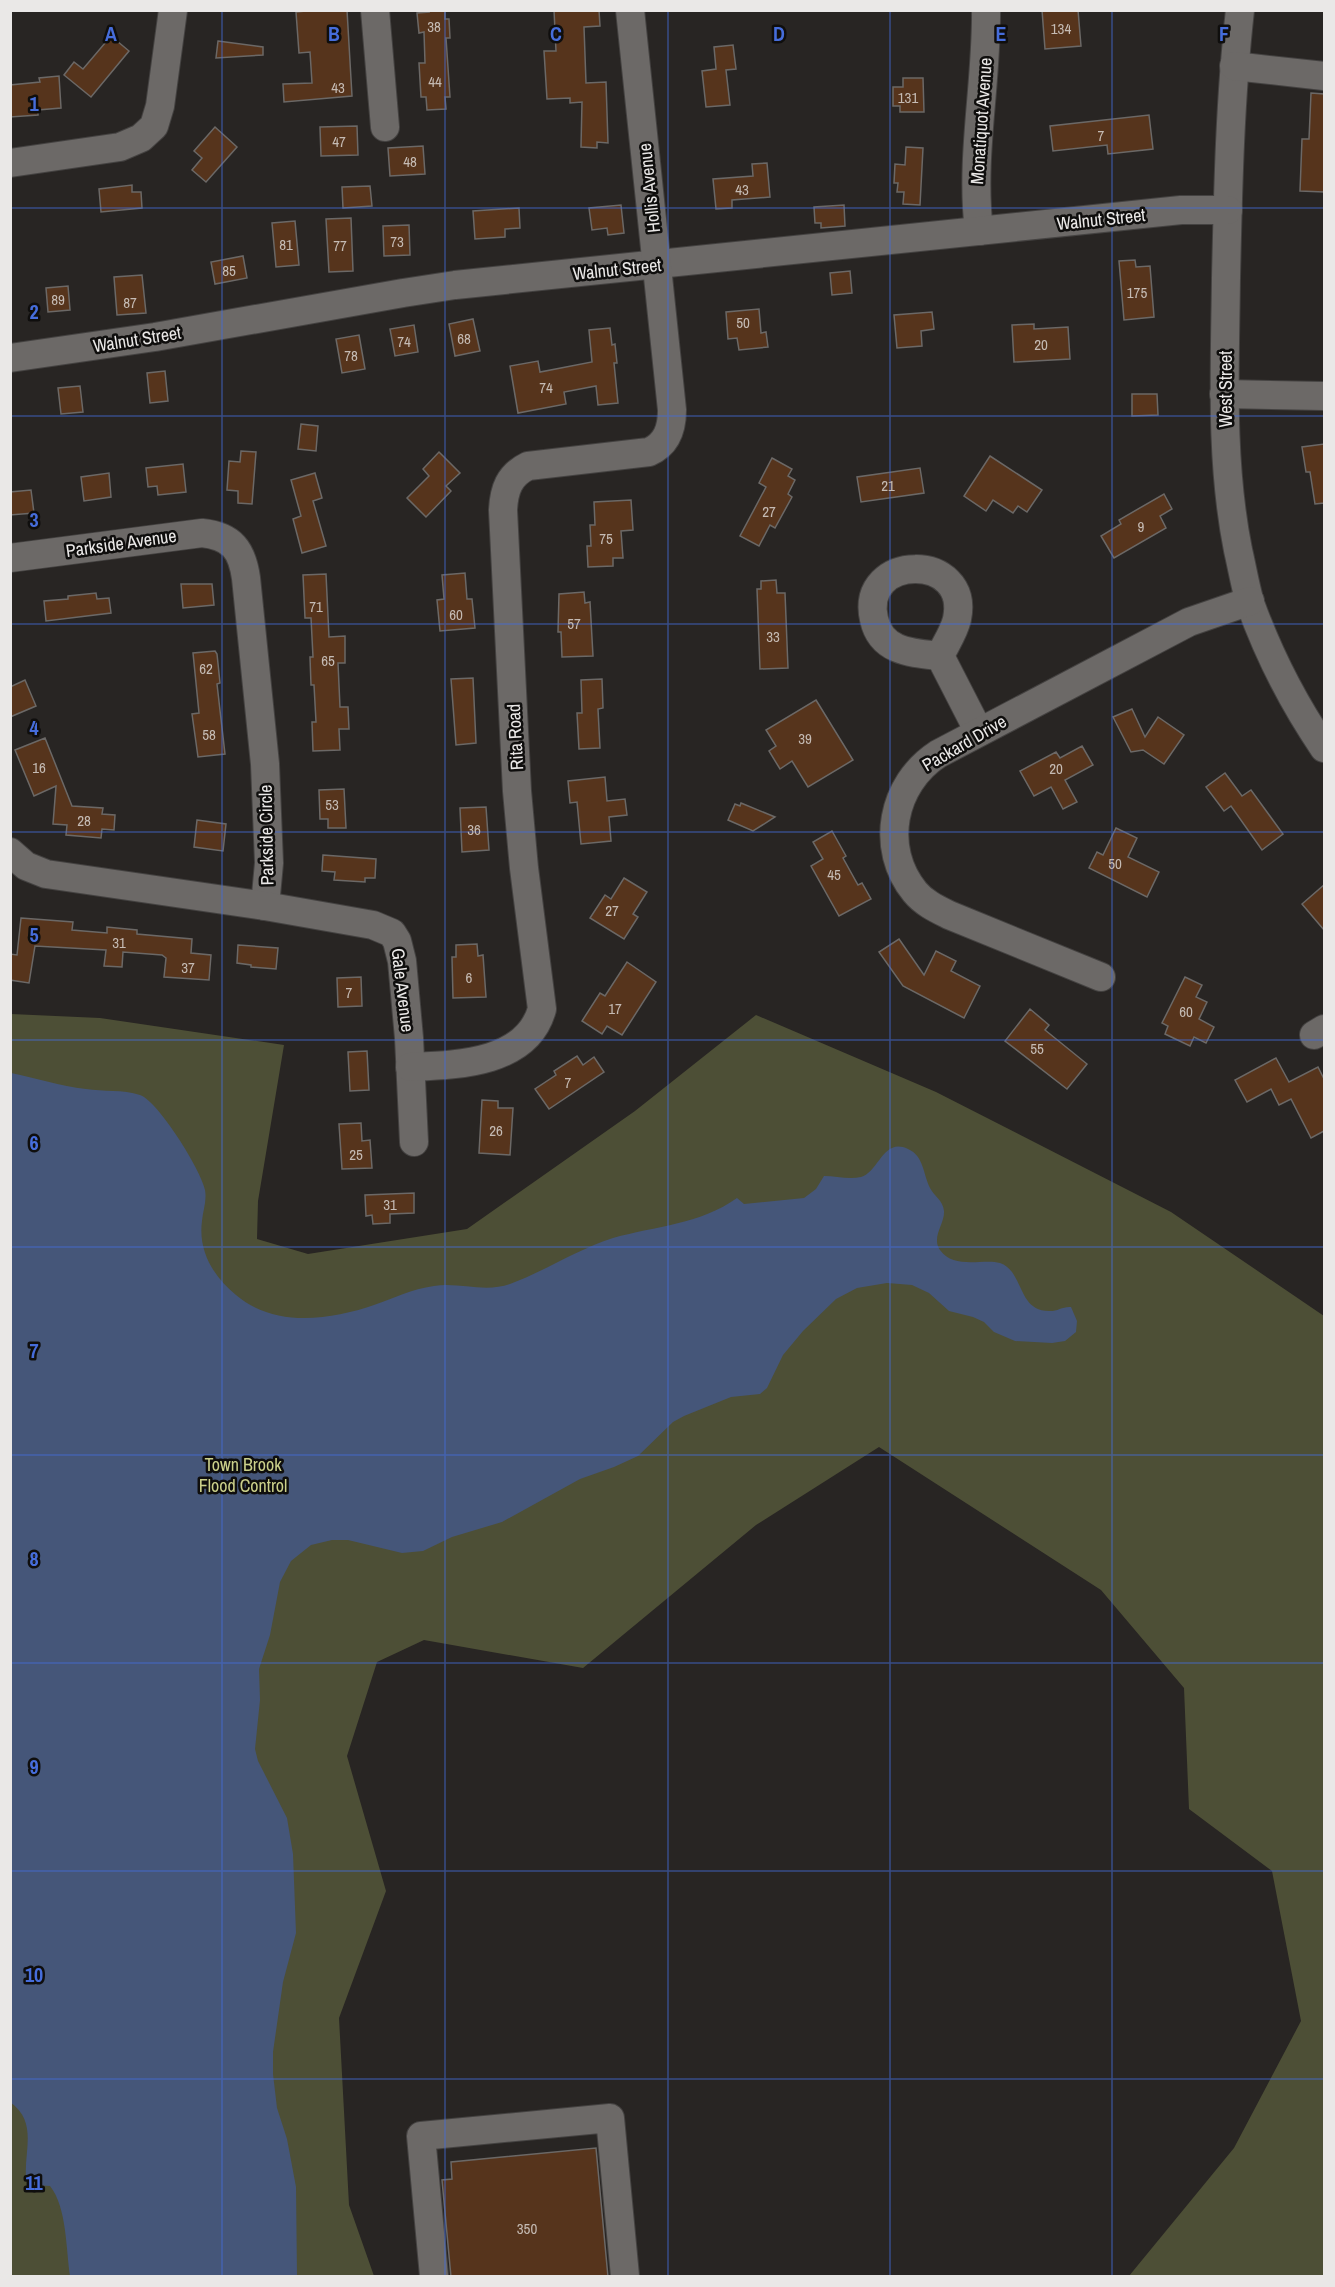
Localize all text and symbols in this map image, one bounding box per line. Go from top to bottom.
house number: 38 [427,16,441,37]
house number: 134 [1051,18,1071,39]
text: A [105,20,117,47]
text: B [328,20,340,47]
text: C [550,20,562,47]
text: D [773,20,785,47]
text: E [996,20,1007,47]
text: F [1219,20,1229,47]
street label: Monatiquot Avenue [964,57,998,185]
house number: 44 [428,71,442,92]
house number: 43 [331,77,345,98]
house number: 131 [898,87,918,108]
text: 1 [29,90,39,117]
house number: 7 [1098,125,1105,146]
house number: 47 [332,131,346,152]
street label: Hollis Avenue [632,142,666,234]
house number: 48 [403,151,417,172]
house number: 43 [735,179,749,200]
street label: Walnut Street [1055,202,1147,236]
house number: 73 [390,231,404,252]
house number: 81 [279,234,293,255]
house number: 77 [333,235,347,256]
street label: Walnut Street [571,252,663,286]
house number: 85 [222,260,236,281]
house number: 175 [1127,282,1147,303]
house number: 89 [51,289,65,310]
house number: 87 [123,292,137,313]
text: 2 [29,298,39,325]
house number: 50 [736,312,750,333]
street label: Walnut Street [91,320,183,358]
house number: 68 [457,328,471,349]
house number: 74 [397,331,411,352]
house number: 20 [1034,334,1048,355]
house number: 78 [344,345,358,366]
street label: West Street [1213,351,1238,427]
house number: 74 [539,377,553,398]
house number: 21 [881,475,895,496]
house number: 27 [762,501,776,522]
text: 3 [29,506,39,533]
house number: 9 [1138,516,1145,537]
street label: Parkside Avenue [64,523,178,563]
house number: 75 [599,528,613,549]
house number: 71 [309,596,323,617]
house number: 60 [449,604,463,625]
house number: 57 [567,613,581,634]
house number: 33 [766,626,780,647]
house number: 65 [321,650,335,671]
house number: 62 [199,658,213,679]
street label: Rita Road [501,703,529,771]
street label: Packard Drive [917,709,1011,777]
text: 4 [29,714,39,741]
house number: 58 [202,724,216,745]
house number: 39 [798,728,812,749]
house number: 16 [32,757,46,778]
house number: 20 [1049,758,1063,779]
street label: Parkside Circle [253,784,279,886]
house number: 53 [325,794,339,815]
house number: 28 [77,810,91,831]
house number: 36 [467,819,481,840]
house number: 50 [1108,853,1122,874]
house number: 45 [827,864,841,885]
house number: 27 [605,900,619,921]
text: 5 [29,921,39,948]
house number: 31 [112,932,126,953]
street label: Gale Avenue [385,947,421,1033]
house number: 37 [181,957,195,978]
house number: 6 [466,967,473,988]
house number: 7 [346,982,353,1003]
house number: 17 [608,998,622,1019]
house number: 60 [1179,1001,1193,1022]
house number: 55 [1030,1038,1044,1059]
house number: 7 [565,1072,572,1093]
house number: 26 [489,1120,503,1141]
text: 6 [29,1129,39,1156]
house number: 25 [349,1144,363,1165]
house number: 31 [383,1194,397,1215]
text: 7 [29,1337,39,1364]
park label: Town Brook Flood Control [199,1452,287,1498]
text: 8 [29,1545,39,1572]
text: 9 [29,1753,39,1780]
text: 10 [25,1961,43,1988]
text: 11 [25,2169,44,2196]
house number: 350 [517,2218,537,2239]

